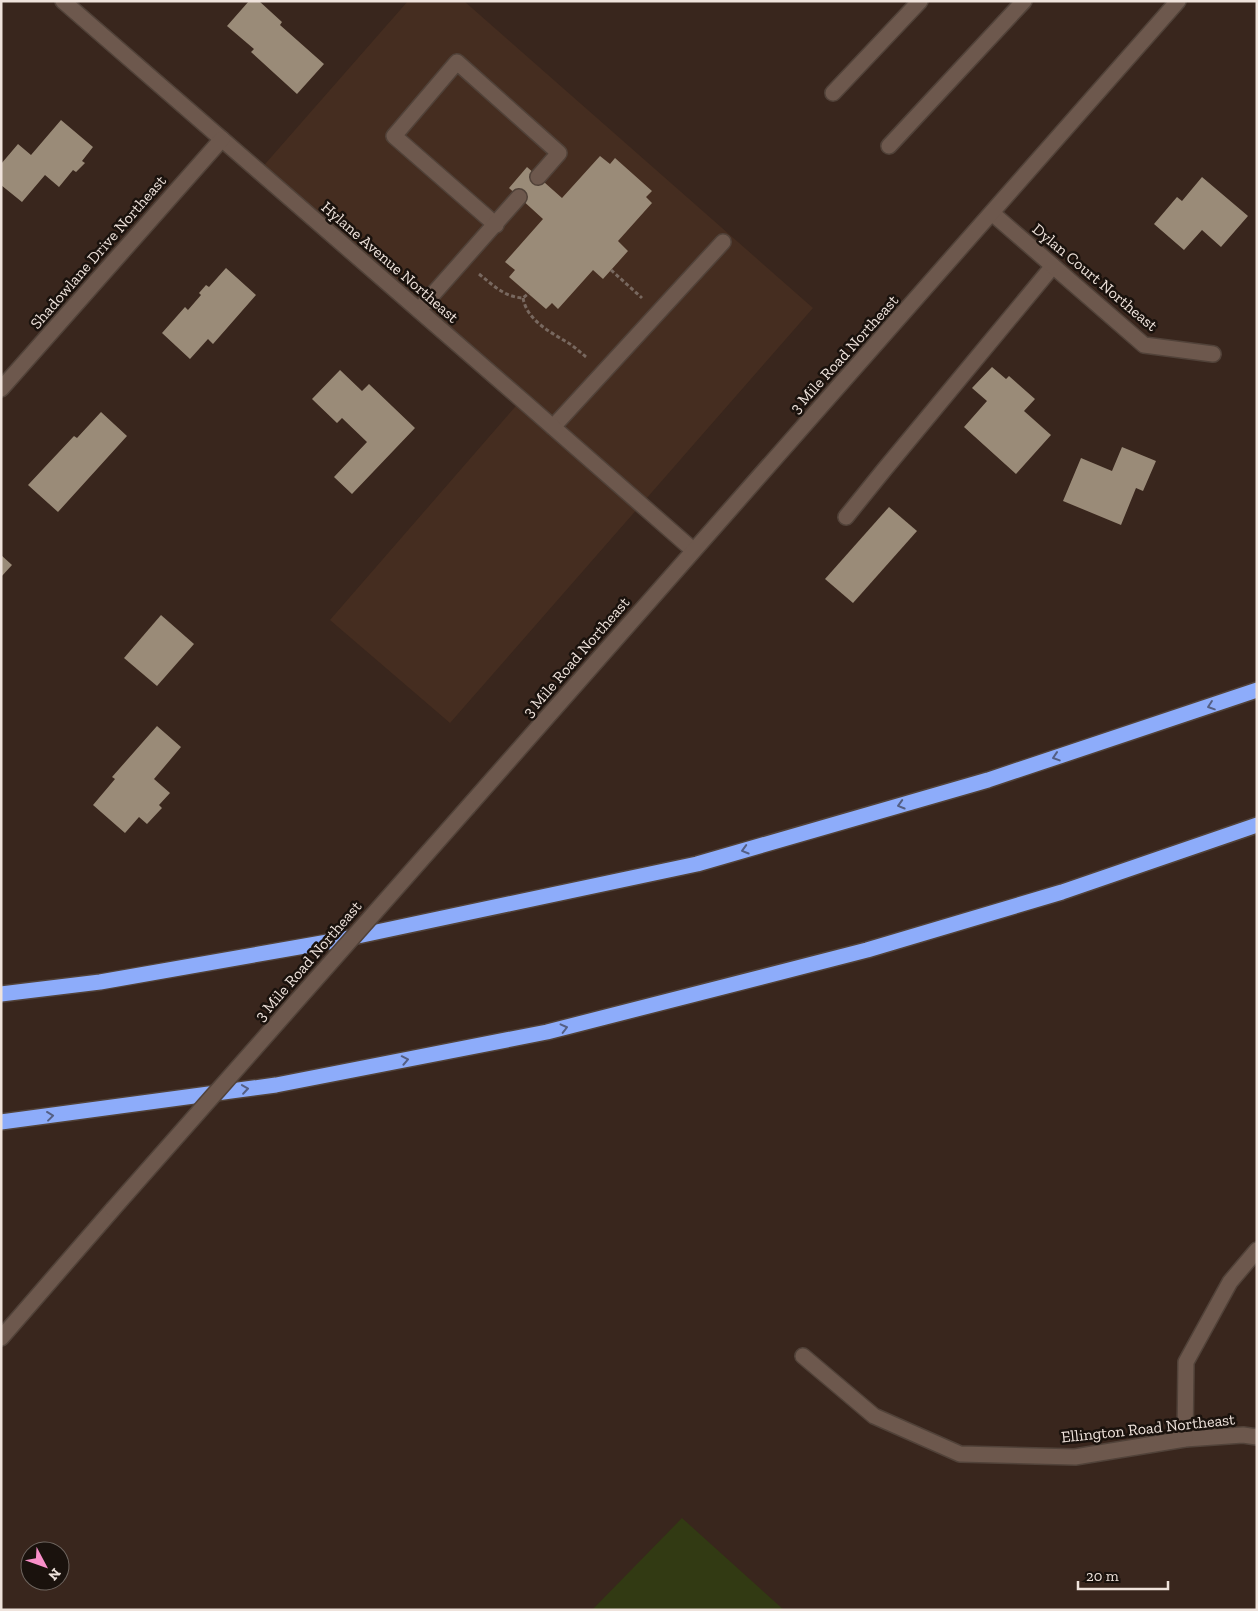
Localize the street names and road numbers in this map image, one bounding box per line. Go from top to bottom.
street label: Shadowlane Drive Northeast [26,171,170,333]
street label: Hylane Avenue Northeast [318,197,462,327]
street label: Dylan Court Northeast [1029,219,1161,335]
street label: 3 Mile Road Northeast [786,291,902,417]
street label: 3 Mile Road Northeast [519,593,633,721]
street label: 3 Mile Road Northeast [251,897,365,1025]
street label: Ellington Road Northeast [1060,1409,1236,1447]

